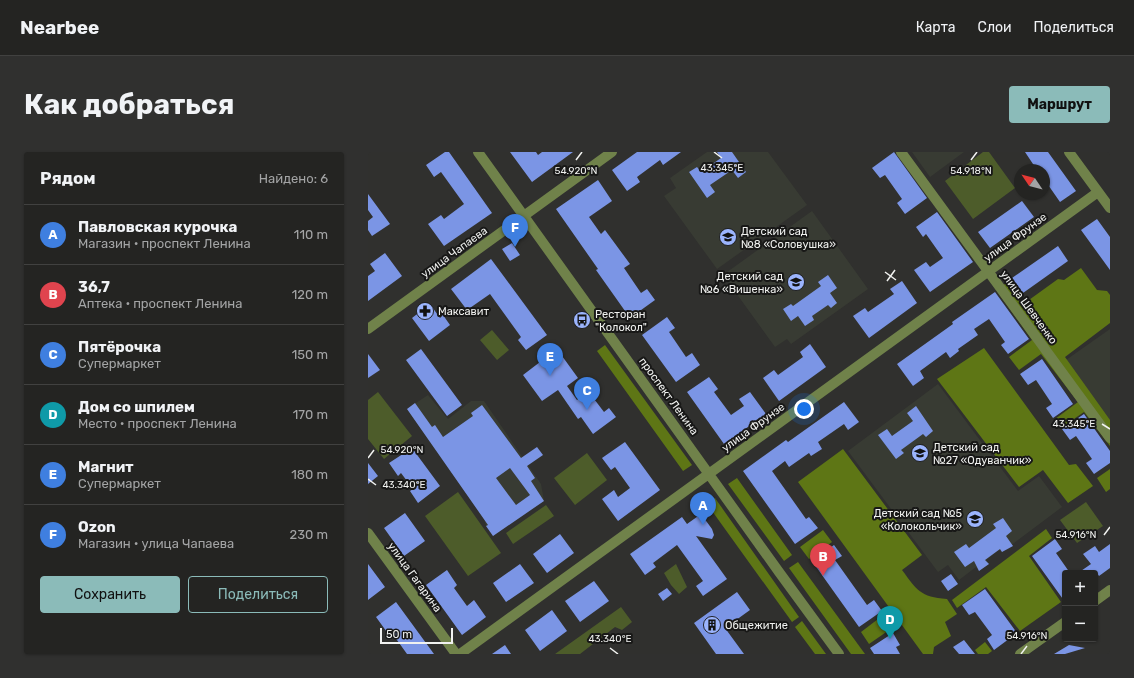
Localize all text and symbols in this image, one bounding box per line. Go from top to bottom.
text: Nearbee [20,16,99,39]
text: Карта [916,19,956,36]
text: Слои [978,19,1012,36]
text: Поделиться [1034,19,1114,36]
button: Маршрут [1009,86,1110,123]
text: Как добраться [24,88,234,121]
text: 43.345°E [701,162,743,174]
north arrow [1014,164,1050,200]
text: 54.920°N [554,165,598,177]
text: 54.918°N [950,165,992,177]
text: Рядом [40,168,96,188]
text: Найдено: 6 [259,171,328,186]
street label: улица Фрунзе [981,210,1049,265]
pin: F [502,214,528,247]
text: Павловская курочка [78,218,237,236]
street label: улица Чапаева [419,224,490,281]
place label: Детский сад №8 «Соловушка» [741,225,836,251]
text: A [48,227,58,242]
text: 110 m [294,227,328,242]
school or university icon: Детский сад №8 «Соловушка» [718,227,738,247]
text: Магазин · проспект Ленина [78,236,251,251]
street label: улица Шевченко [997,268,1060,347]
place label: Детский сад №6 «Вишенка» [700,270,783,296]
school or university icon: Детский сад №6 «Вишенка» [786,272,806,292]
text: 36,7 [78,278,110,296]
text: B [48,287,58,302]
text: 120 m [292,287,328,302]
text: Аптека · проспект Ленина [78,296,242,311]
pharmacy icon: Максавит [415,301,435,321]
place label: Максавит [438,305,489,318]
place label: Ресторан "Колокол" [595,308,647,334]
bus stop icon: Ресторан "Колокол" [572,310,592,330]
text: Пятёрочка [78,338,161,356]
pin: E [537,343,563,376]
text: C [48,347,58,362]
text: 150 m [292,347,328,362]
street label: проспект Ленина [636,355,701,438]
text: Супермаркет [78,356,161,371]
pin: C [574,377,600,410]
text: Дом со шпилем [78,398,195,416]
your location [794,399,814,419]
street label: улица Фрунзе [719,400,787,455]
text: D [48,407,58,422]
text: 170 m [293,407,328,422]
text: Место · проспект Ленина [78,416,237,431]
text: 43.345°E [1053,418,1095,430]
place label: Детский сад №27 «Одуванчик» [933,441,1032,467]
school or university icon: Детский сад №27 «Одуванчик» [910,443,930,463]
text: 54.920°N [380,444,424,456]
text: Магнит [78,458,134,476]
text: E [49,467,57,482]
text: 180 m [291,467,328,482]
text: Супермаркет [78,476,161,491]
text: 43.340°E [382,479,426,491]
pin: A [690,492,716,525]
place label: Детский сад №5 «Колокольчик» [874,507,962,533]
school or university icon: Детский сад №5 «Колокольчик» [965,509,985,529]
text: Ozon [78,518,116,536]
text: F [49,527,57,542]
text: 230 m [290,527,328,542]
text: 54.916°N [1055,529,1097,541]
text: Магазин · улица Чапаева [78,536,234,551]
street label: улица Гагарина [385,540,444,615]
pin: B [810,543,836,576]
map controls [1062,570,1098,642]
button: + [1062,570,1098,606]
button: Сохранить [40,576,180,613]
button: Поделиться [188,576,328,613]
pin: D [877,606,903,639]
button: − [1062,606,1098,642]
building icon: Общежитие [702,615,722,635]
place label: Общежитие [725,619,788,632]
scale bar [380,626,453,645]
text: 50 m [386,628,412,641]
text: 54.916°N [1006,630,1048,642]
text: 43.340°E [588,633,632,645]

